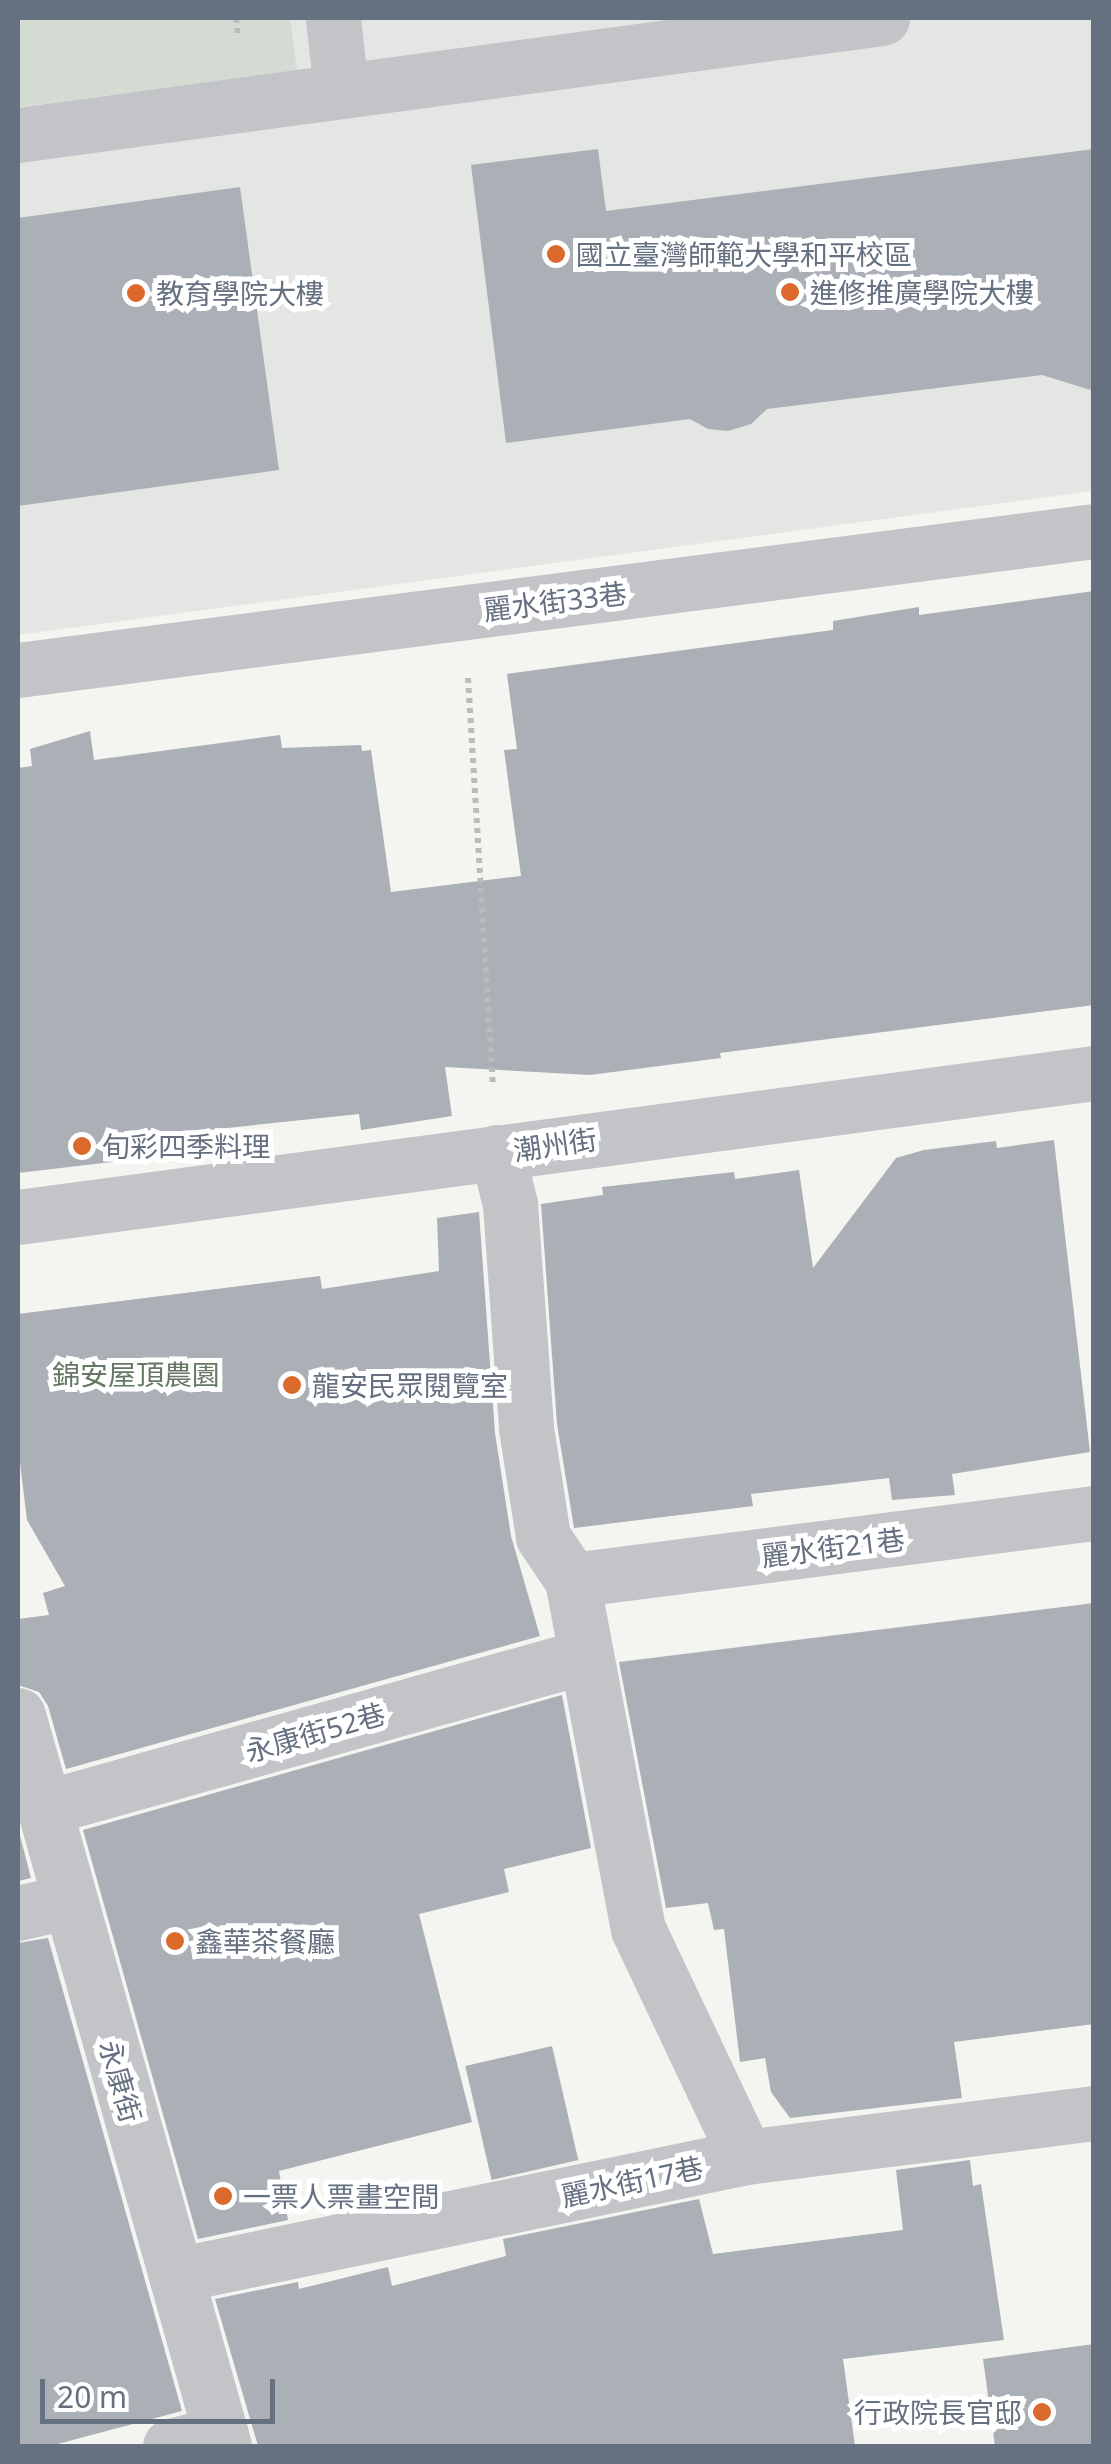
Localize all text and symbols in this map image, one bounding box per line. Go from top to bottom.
place label: 國立臺灣師範大學和平校區 [576,237,912,271]
marker: 國立臺灣師範大學和平校區 [545,243,567,265]
place label: 進修推廣學院大樓 [810,275,1034,309]
place label: 教育學院大樓 [156,276,324,310]
marker: 進修推廣學院大樓 [779,281,801,303]
marker: 教育學院大樓 [125,282,147,304]
street label: 麗水街33巷 [481,576,629,626]
street label: 潮州街 [511,1122,599,1166]
place label: 旬彩四季料理 [102,1129,270,1163]
marker: 旬彩四季料理 [71,1135,93,1157]
park label: 錦安屋頂農園 [52,1357,220,1391]
place label: 龍安民眾閱覽室 [312,1368,508,1402]
marker: 龍安民眾閱覽室 [281,1374,303,1396]
street label: 麗水街21巷 [759,1522,907,1572]
street label: 永康街52巷 [241,1696,389,1768]
place label: 鑫華茶餐廳 [195,1924,335,1958]
marker: 鑫華茶餐廳 [164,1930,186,1952]
street label: 永康街 [93,2036,149,2126]
street label: 麗水街17巷 [558,2150,706,2212]
place label: 一票人票畫空間 [243,2179,439,2213]
marker: 一票人票畫空間 [212,2185,234,2207]
scale bar [45,2359,280,2421]
text: 20 m [57,2376,127,2417]
place label: 行政院長官邸 [854,2395,1022,2429]
marker: 行政院長官邸 [1031,2401,1053,2423]

